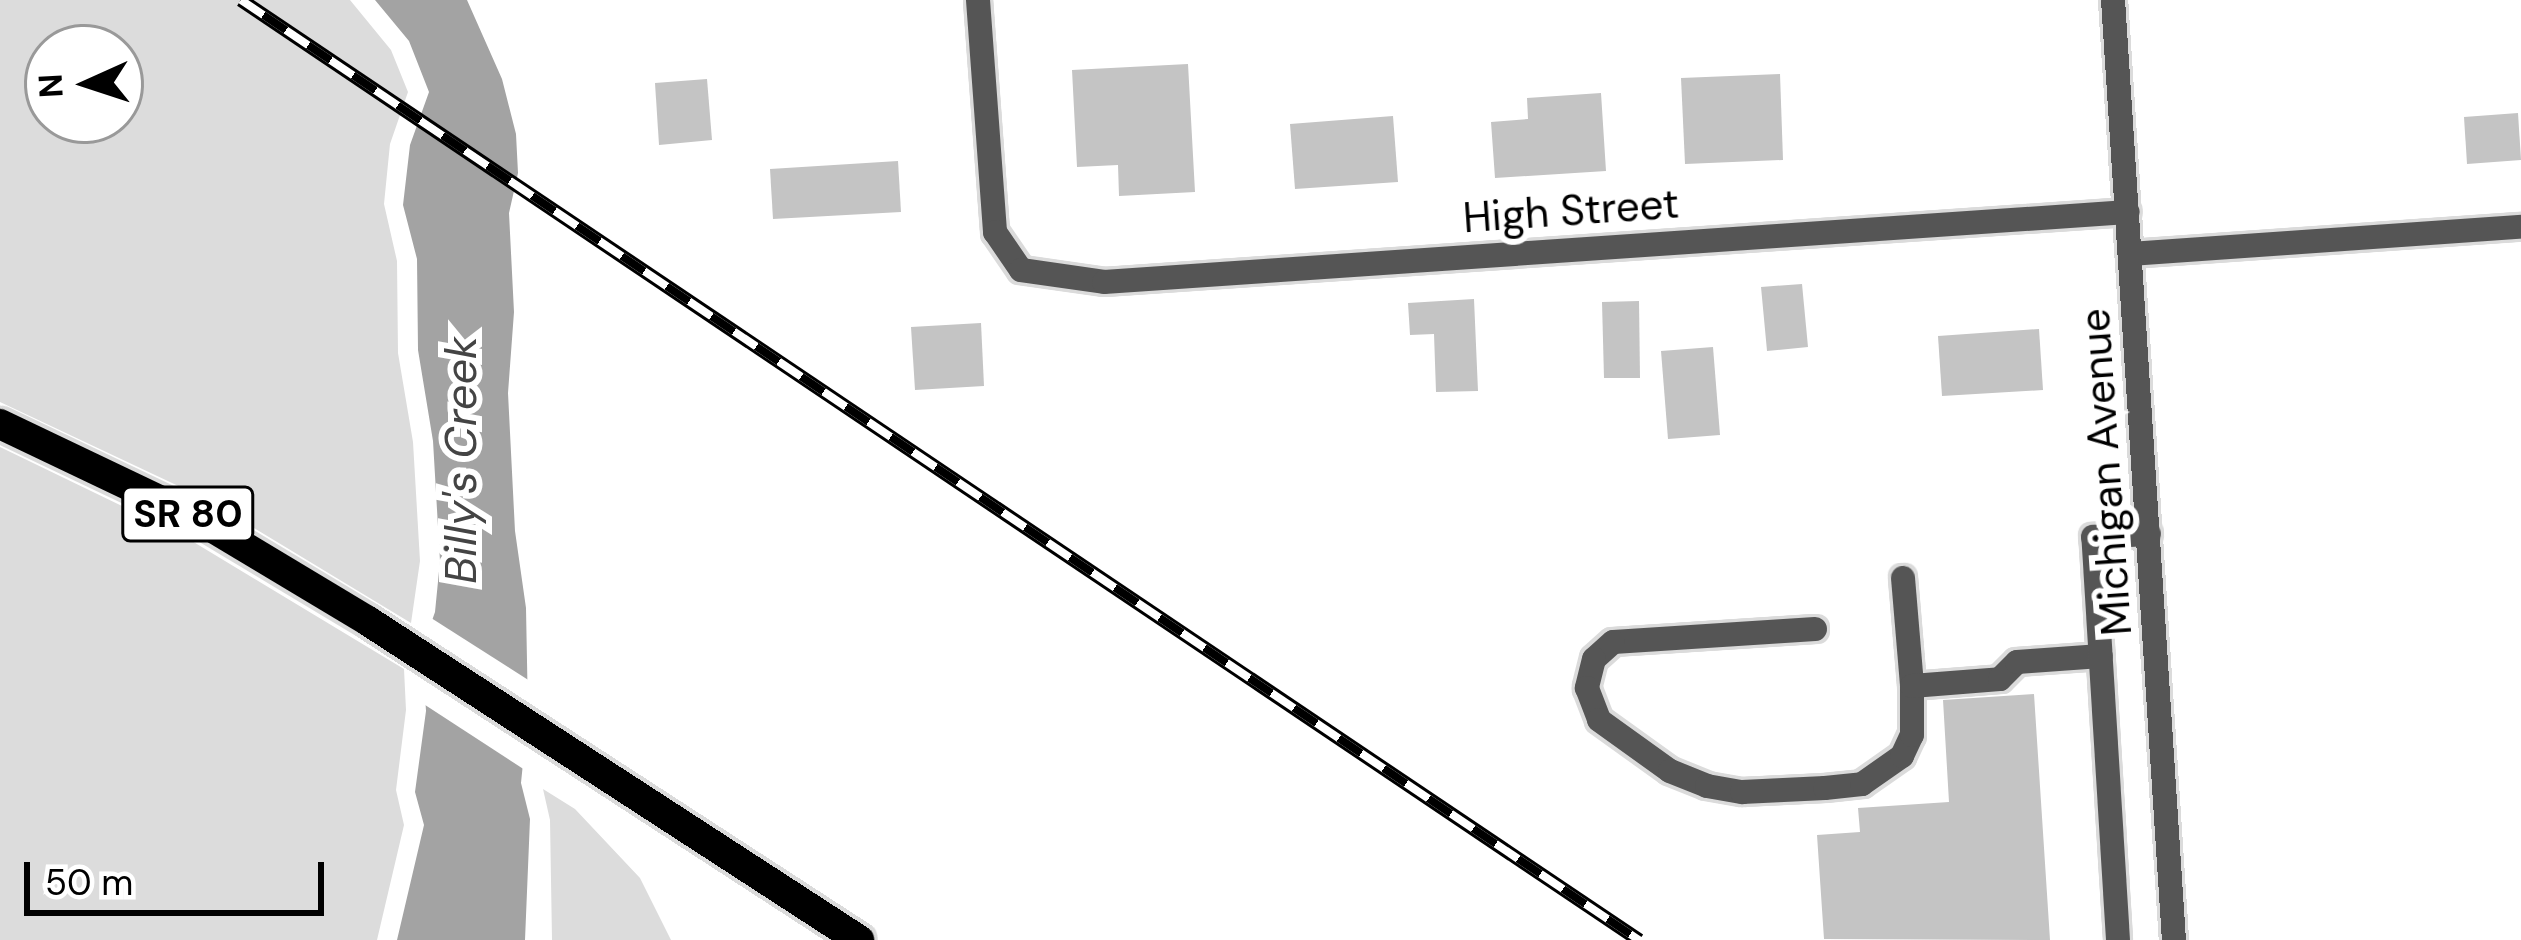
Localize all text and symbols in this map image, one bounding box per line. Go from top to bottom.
north arrow [24,24,144,144]
text: N [28,73,73,99]
street label: High Street [1461,178,1681,244]
street label: Michigan Avenue [2069,307,2143,637]
water label: Billy's Creek [434,336,488,584]
road number: SR 80 [119,481,257,547]
scale bar [30,838,330,912]
text: 50 m [45,859,133,906]

